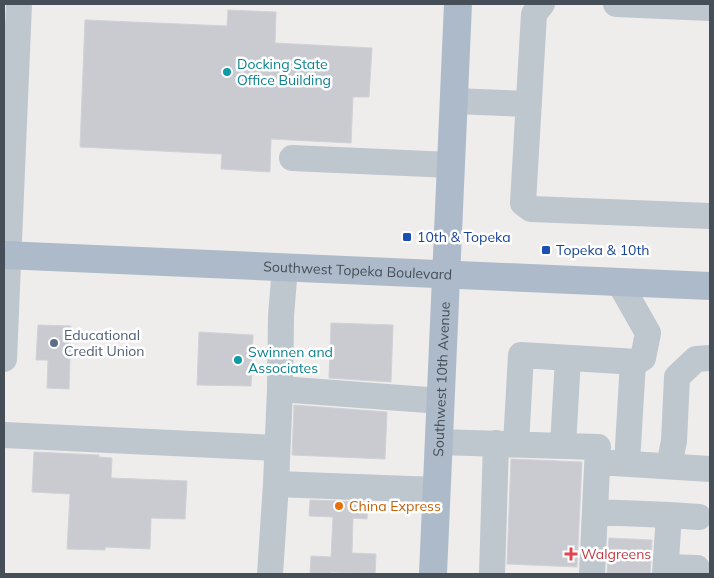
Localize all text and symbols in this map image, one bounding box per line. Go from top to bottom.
place label: Docking State Office Building [237,55,331,89]
marker: Docking State Office Building [221,66,233,78]
place label: 10th & Topeka [417,228,511,246]
marker: 10th & Topeka [401,231,413,243]
place label: Topeka & 10th [556,241,650,259]
marker: Topeka & 10th [540,244,552,256]
street label: Southwest Topeka Boulevard [263,257,453,284]
street label: Southwest 10th Avenue [429,301,454,457]
place label: Educational Credit Union [64,326,144,360]
marker: Educational Credit Union [48,337,60,349]
place label: Swinnen and Associates [248,343,333,377]
marker: Swinnen and Associates [232,354,244,366]
place label: China Express [349,497,441,515]
marker: China Express [333,500,345,512]
place label: Walgreens [581,545,651,563]
marker: Walgreens [565,548,577,560]

